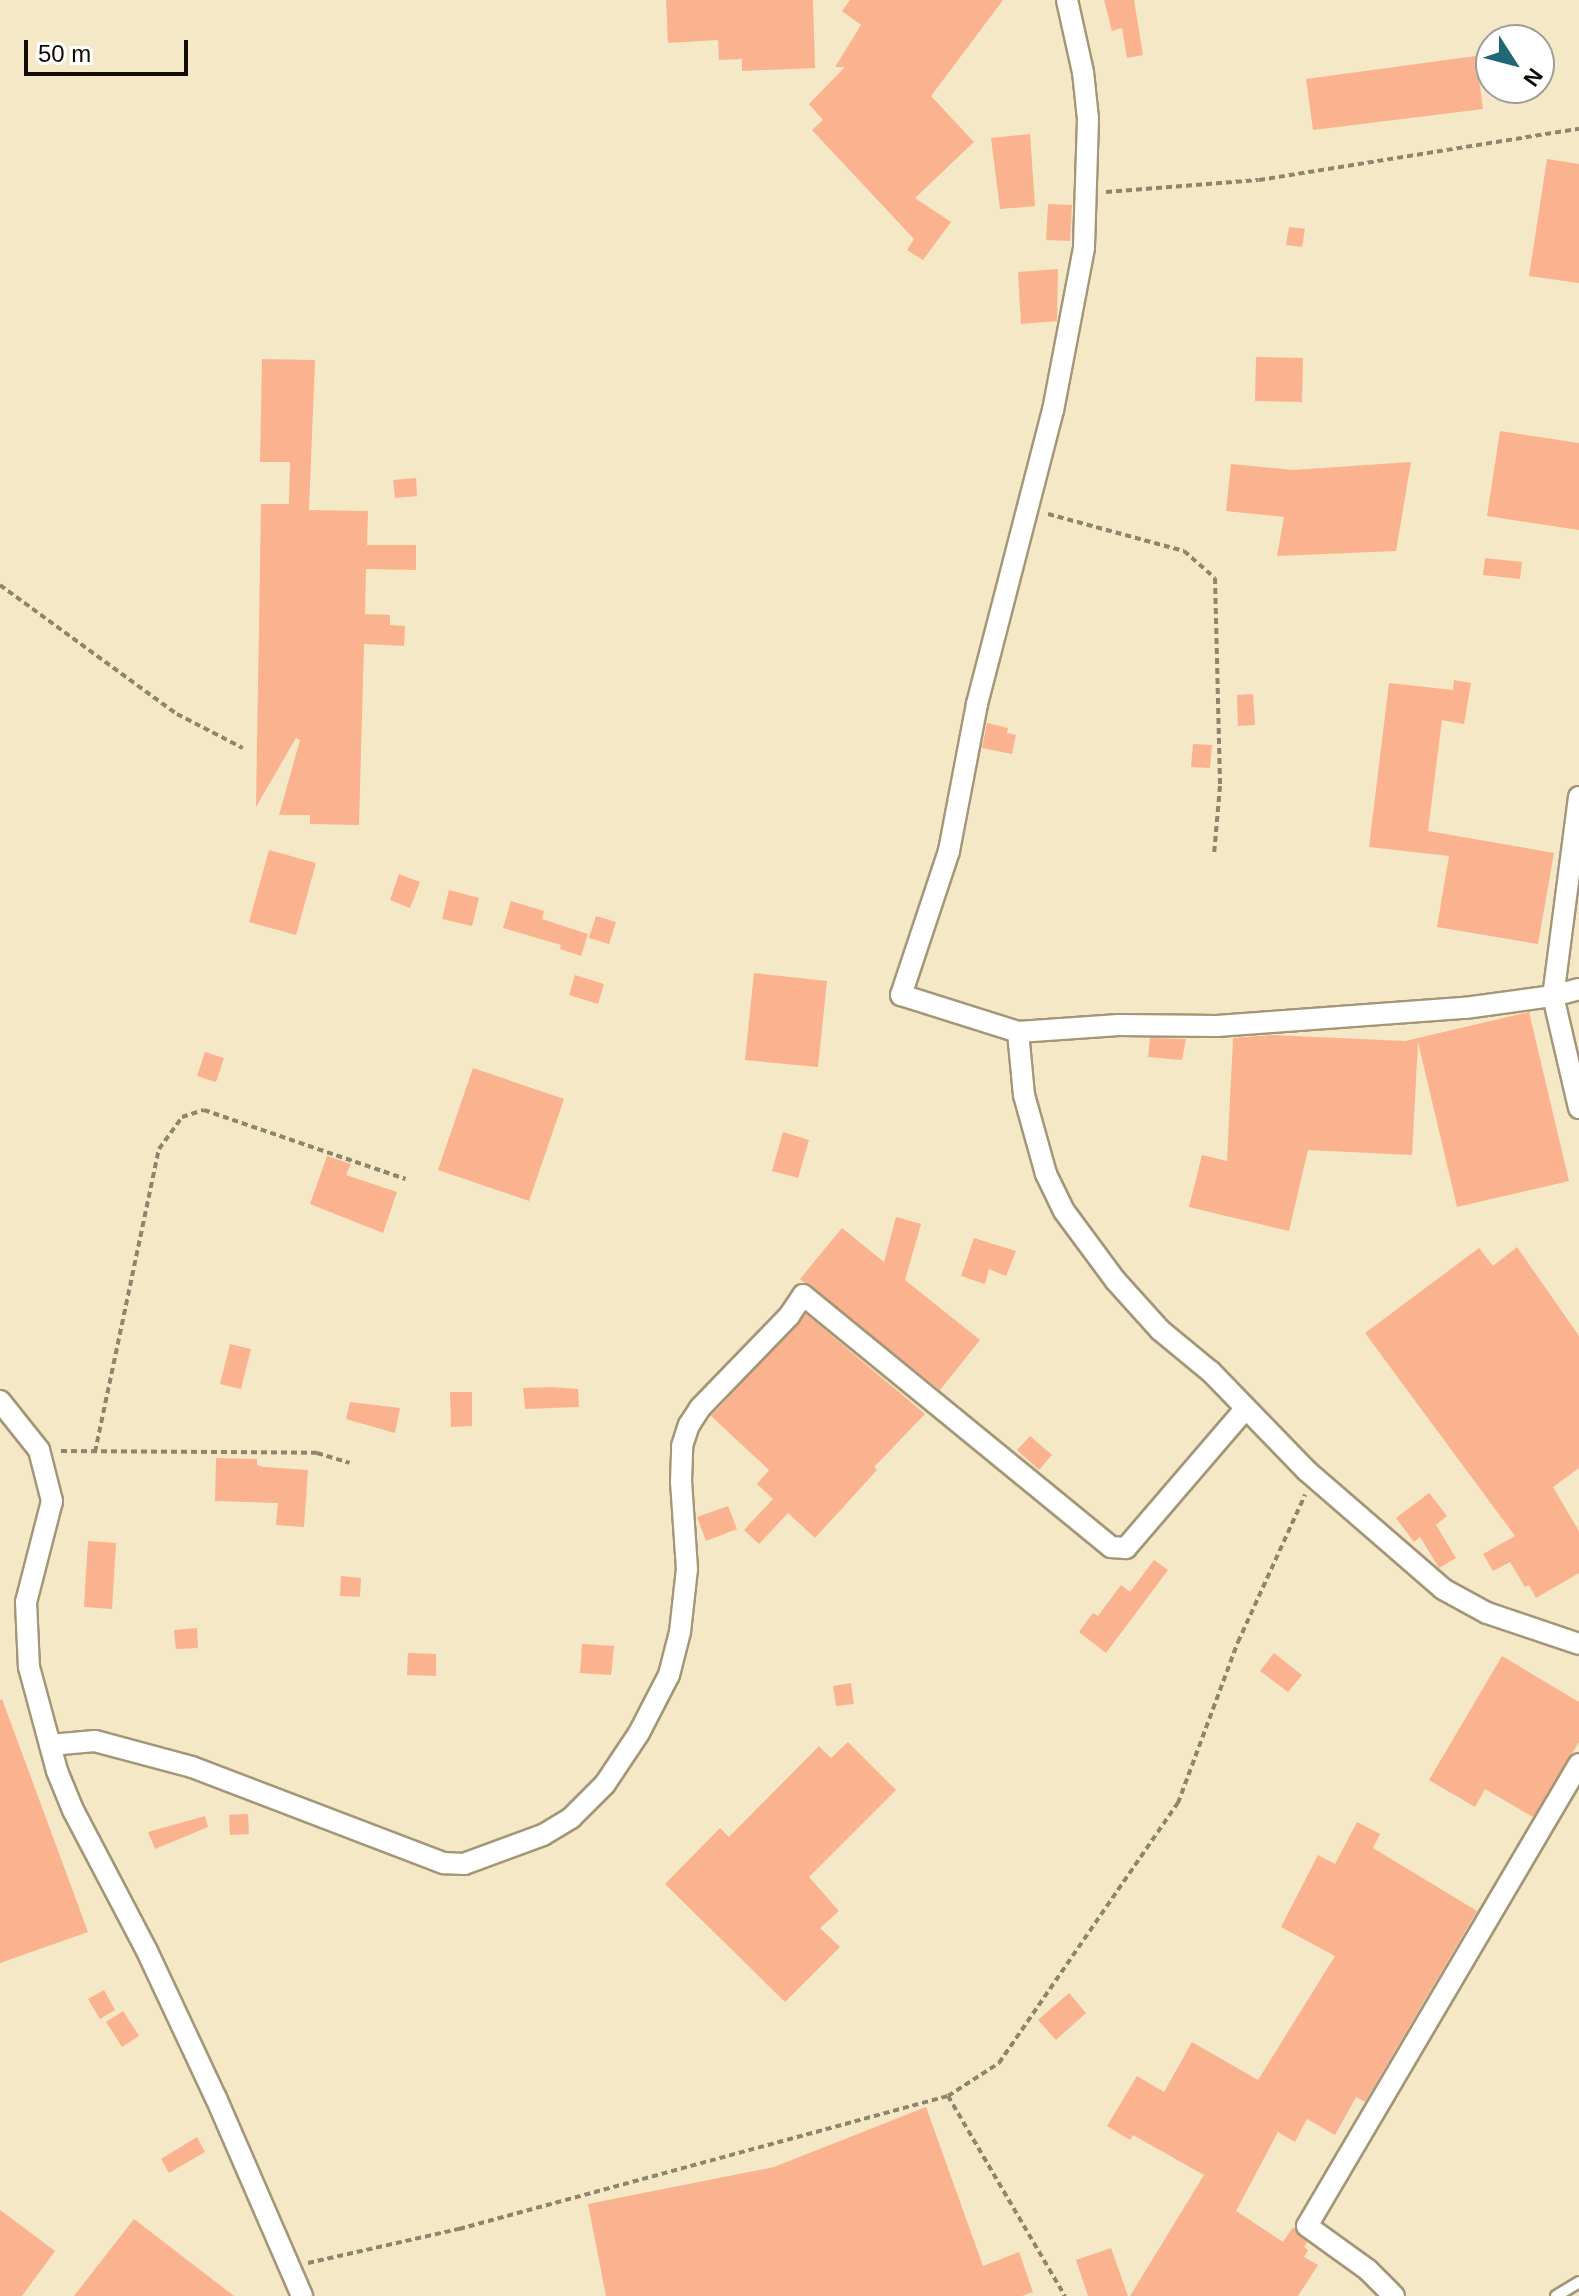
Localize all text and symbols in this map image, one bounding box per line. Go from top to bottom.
scale bar [28,24,192,74]
north arrow [1475,24,1555,104]
text: 50 m [38,40,91,67]
text: N [1518,63,1548,91]

